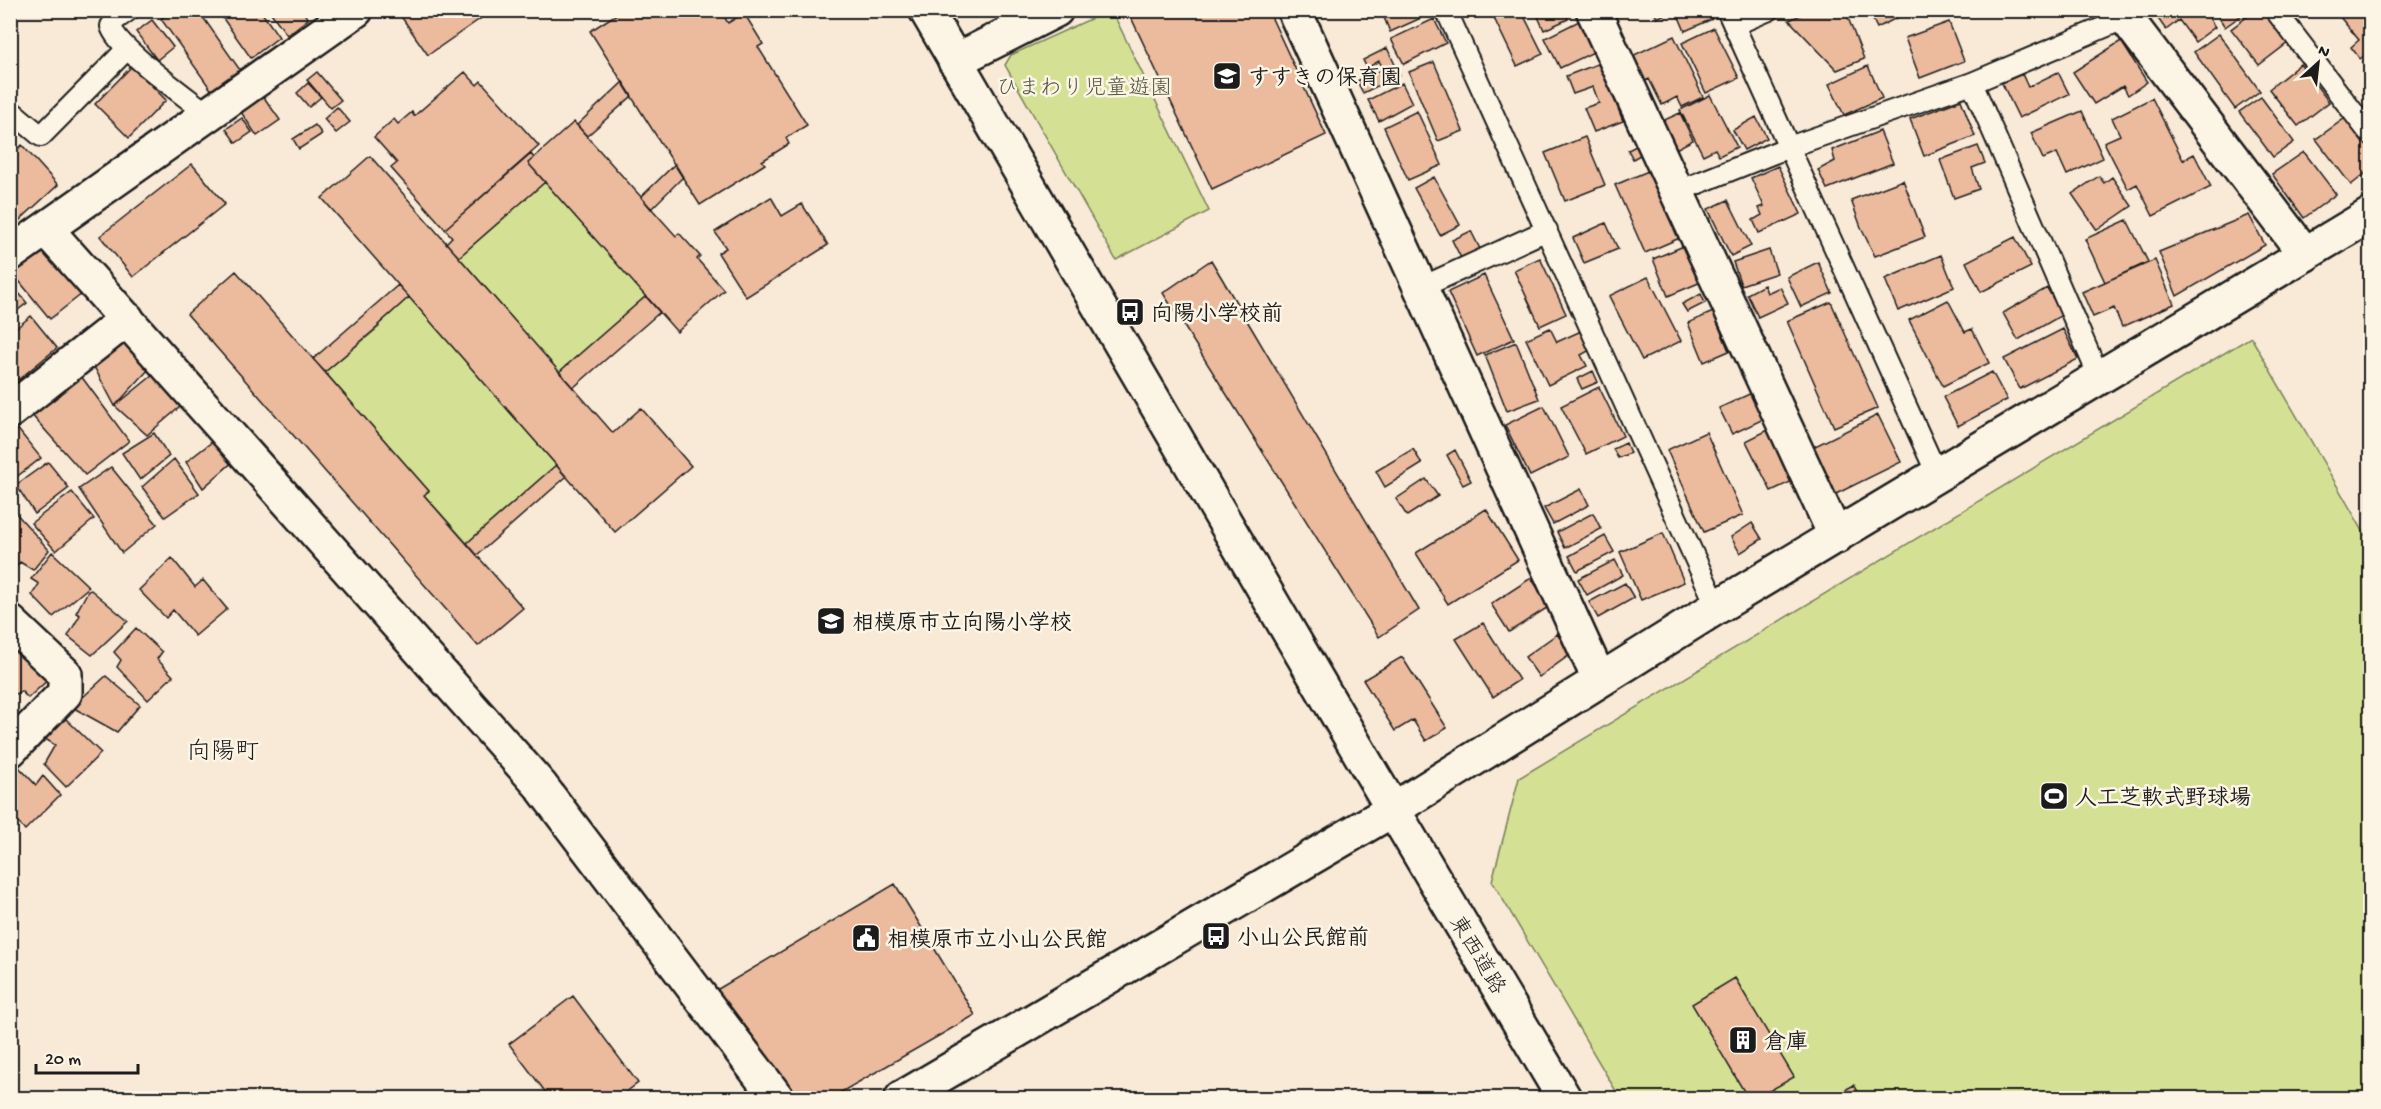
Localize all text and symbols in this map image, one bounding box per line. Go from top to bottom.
north arrow [2288,33,2348,93]
text: N [2314,42,2333,64]
school or university icon: すすきの保育園 [1211,60,1243,92]
place label: すすきの保育園 [1248,66,1402,93]
park label: ひまわり児童遊園 [996,76,1172,103]
bus stop icon: 向陽小学校前 [1114,296,1146,328]
place label: 向陽小学校前 [1151,301,1283,329]
school or university icon: 相模原市立向陽小学校 [815,605,847,637]
place label: 相模原市立向陽小学校 [852,610,1072,638]
district label: 向陽町 [187,738,259,768]
sports icon: 人工芝軟式野球場 [2038,780,2070,812]
place label: 人工芝軟式野球場 [2075,785,2251,813]
street label: 東西道路 [1442,911,1510,1000]
bus stop icon: 小山公民館前 [1200,920,1232,952]
public building icon: 相模原市立小山公民館 [850,922,882,954]
place label: 小山公民館前 [1237,925,1369,953]
place label: 相模原市立小山公民館 [887,928,1107,955]
building icon: 倉庫 [1727,1024,1759,1056]
place label: 倉庫 [1764,1029,1808,1057]
scale bar [36,1037,138,1075]
text: 20 m [45,1050,81,1071]

